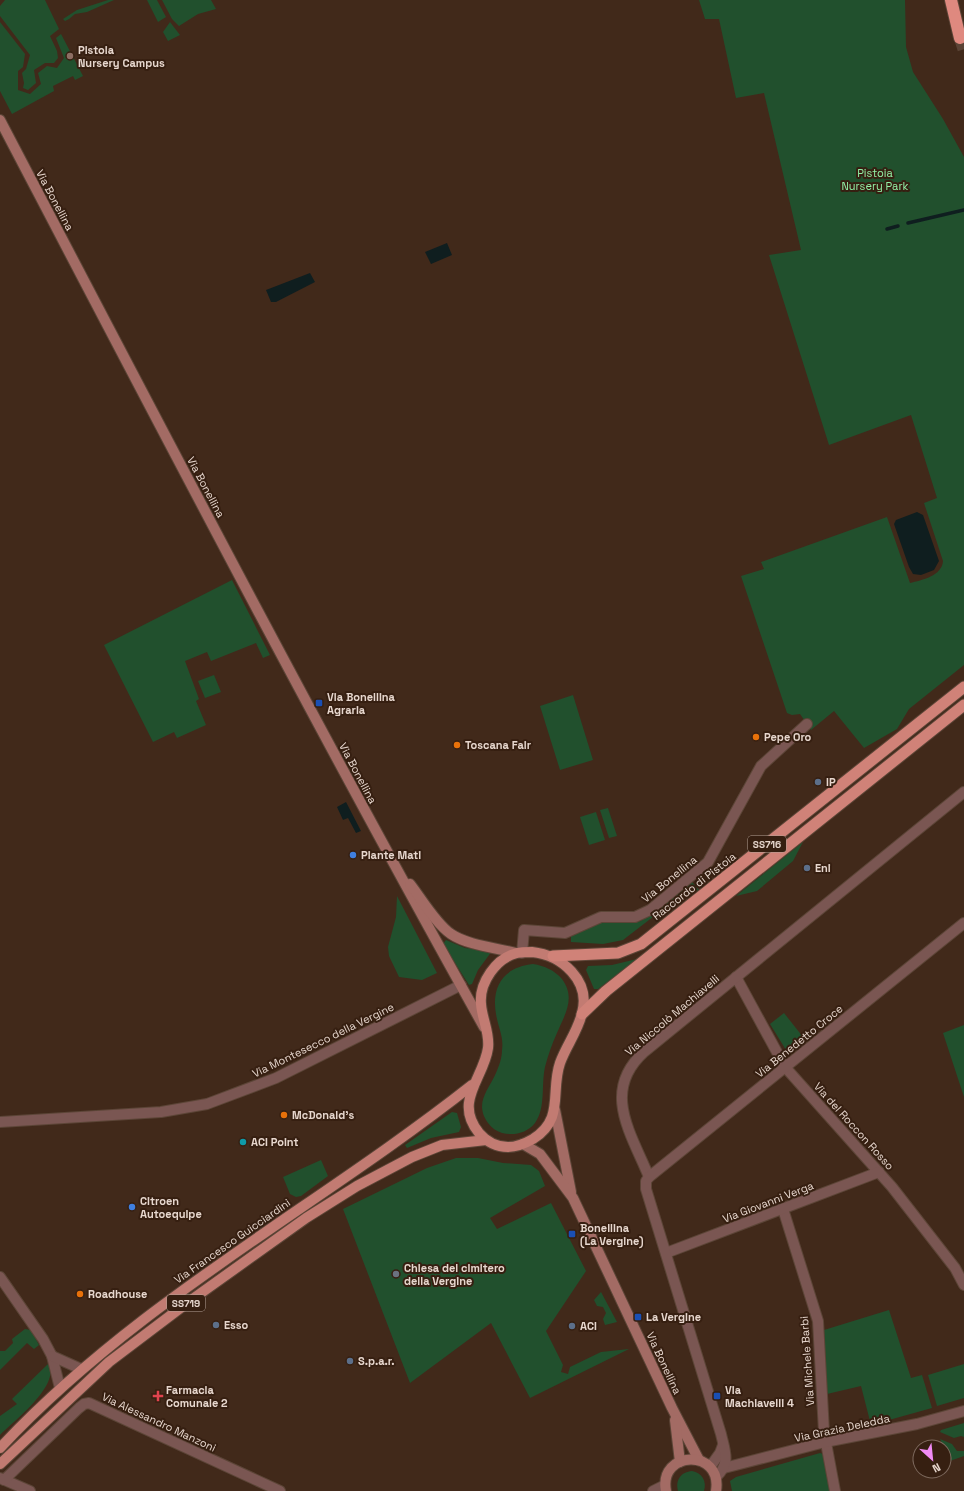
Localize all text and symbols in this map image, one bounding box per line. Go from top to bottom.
place label: Pistoia Nursery Campus [78,43,165,70]
marker: Pistoia Nursery Campus [65,51,75,61]
park label: Pistoia Nursery Park [842,166,909,193]
street label: Via Bonellina [33,167,77,234]
street label: Via Bonellina [184,454,228,521]
place label: Via Bonellina Agraria [327,690,396,717]
marker: Via Bonellina Agraria [314,698,324,708]
place label: Pepe Oro [764,730,812,744]
marker: Pepe Oro [751,732,761,742]
place label: Toscana Fair [465,738,532,752]
street label: Via Bonellina [336,740,380,807]
marker: Toscana Fair [452,740,462,750]
place label: IP [826,775,836,789]
marker: IP [813,777,823,787]
road number: SS716 [748,836,786,852]
place label: Piante Mati [361,848,421,862]
street label: Raccordo di Pistoia [650,849,739,923]
marker: Piante Mati [348,850,358,860]
street label: Via Bonellina [639,852,700,906]
place label: Eni [815,861,831,875]
marker: Eni [802,863,812,873]
street label: Via Niccolò Machiavelli [622,971,722,1059]
street label: Via Montesecco della Vergine [250,1000,396,1080]
street label: Via Benedetto Croce [752,1001,846,1081]
street label: Via del Roccon Rosso [811,1079,897,1173]
place label: McDonald's [292,1108,354,1122]
marker: McDonald's [279,1110,289,1120]
place label: ACI Point [251,1135,299,1149]
marker: ACI Point [238,1137,248,1147]
street label: Via Giovanni Verga [720,1178,816,1226]
place label: Citroen Autoequipe [140,1194,202,1221]
street label: Via Francesco Guicciardini [171,1195,293,1287]
marker: Citroen Autoequipe [127,1202,137,1212]
place label: Bonellina (La Vergine) [580,1221,643,1249]
marker: Bonellina (La Vergine) [567,1229,577,1239]
place label: Chiesa del cimitero della Vergine [404,1261,505,1288]
marker: Chiesa del cimitero della Vergine [391,1269,401,1279]
place label: Roadhouse [88,1287,147,1301]
marker: Roadhouse [75,1289,85,1299]
road number: SS719 [167,1295,205,1311]
place label: La Vergine [646,1310,701,1324]
marker: La Vergine [633,1312,643,1322]
street label: Via Michele Barbi [797,1315,817,1407]
place label: Esso [224,1318,249,1332]
place label: ACI [580,1319,597,1333]
marker: Esso [211,1320,221,1330]
marker: ACI [567,1321,577,1331]
street label: Via Bonellina [643,1330,685,1397]
place label: S.p.a.r. [358,1354,395,1368]
marker: S.p.a.r. [345,1356,355,1366]
place label: Farmacia Comunale 2 [166,1383,228,1410]
place label: Via Machiavelli 4 [725,1383,794,1410]
street label: Via Alessandro Manzoni [100,1389,219,1455]
marker: Farmacia Comunale 2 [153,1391,163,1401]
marker: Via Machiavelli 4 [712,1391,722,1401]
street label: Via Grazia Deledda [793,1411,892,1445]
north arrow [912,1439,952,1479]
text: N [930,1460,943,1476]

